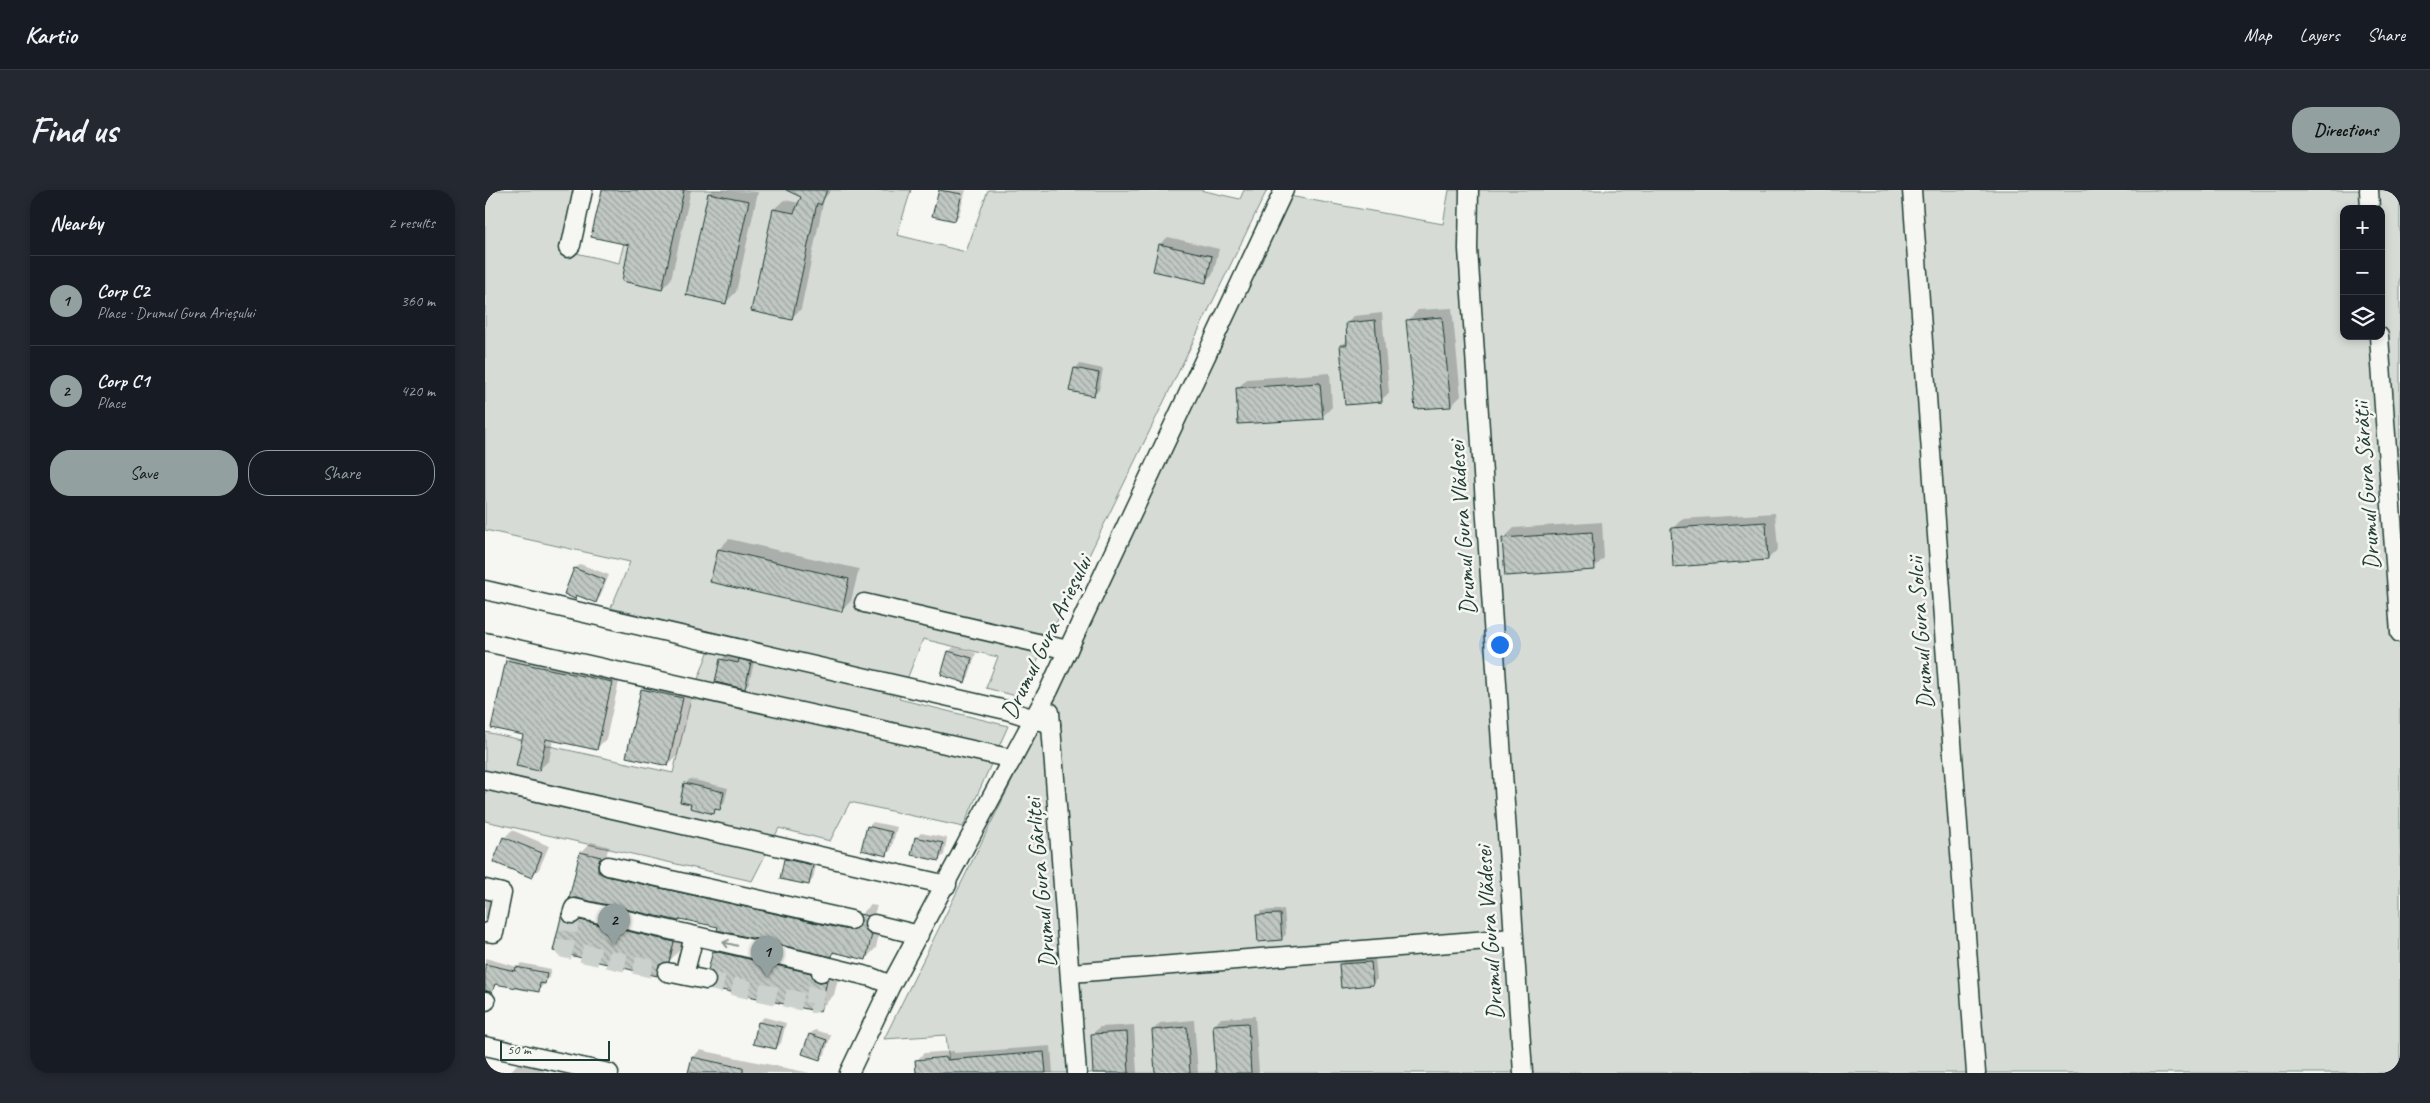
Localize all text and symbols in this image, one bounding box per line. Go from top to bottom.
text: Kartio [25,20,77,50]
text: Map [2244,24,2272,46]
text: Layers [2300,24,2339,46]
text: Share [2367,24,2405,46]
button: Directions [2292,107,2400,153]
text: Find us [30,108,117,153]
map controls [2340,205,2385,340]
button: + [2340,205,2385,250]
text: Nearby [50,210,103,236]
text: 2 results [388,213,435,233]
button: − [2340,250,2385,295]
text: Corp C2 [97,279,149,303]
text: 1 [62,291,70,311]
text: 360 m [401,291,435,311]
button: layers [2340,295,2385,340]
text: Place · Drumul Gura Arieșului [97,303,255,323]
text: Corp C1 [97,369,149,393]
text: 2 [62,381,70,401]
text: 420 m [401,381,435,401]
text: Place [97,393,125,413]
street label: Drumul Gura Sărății [2345,398,2387,571]
street label: Drumul Gura Vlădesei [1441,436,1483,616]
button: Save [50,450,238,496]
button: Share [248,450,435,496]
street label: Drumul Gura Arieșului [993,547,1100,724]
street label: Drumul Gura Solcii [1900,553,1940,710]
your location [1487,632,1513,658]
street label: Drumul Gura Gârliței [1017,794,1062,969]
street label: Drumul Gura Vlădesei [1468,841,1510,1021]
pin: 2 [598,904,630,945]
pin: 1 [751,936,783,977]
one-way arrow [722,939,738,948]
scale bar [500,1038,610,1061]
text: 50 m [507,1041,531,1058]

